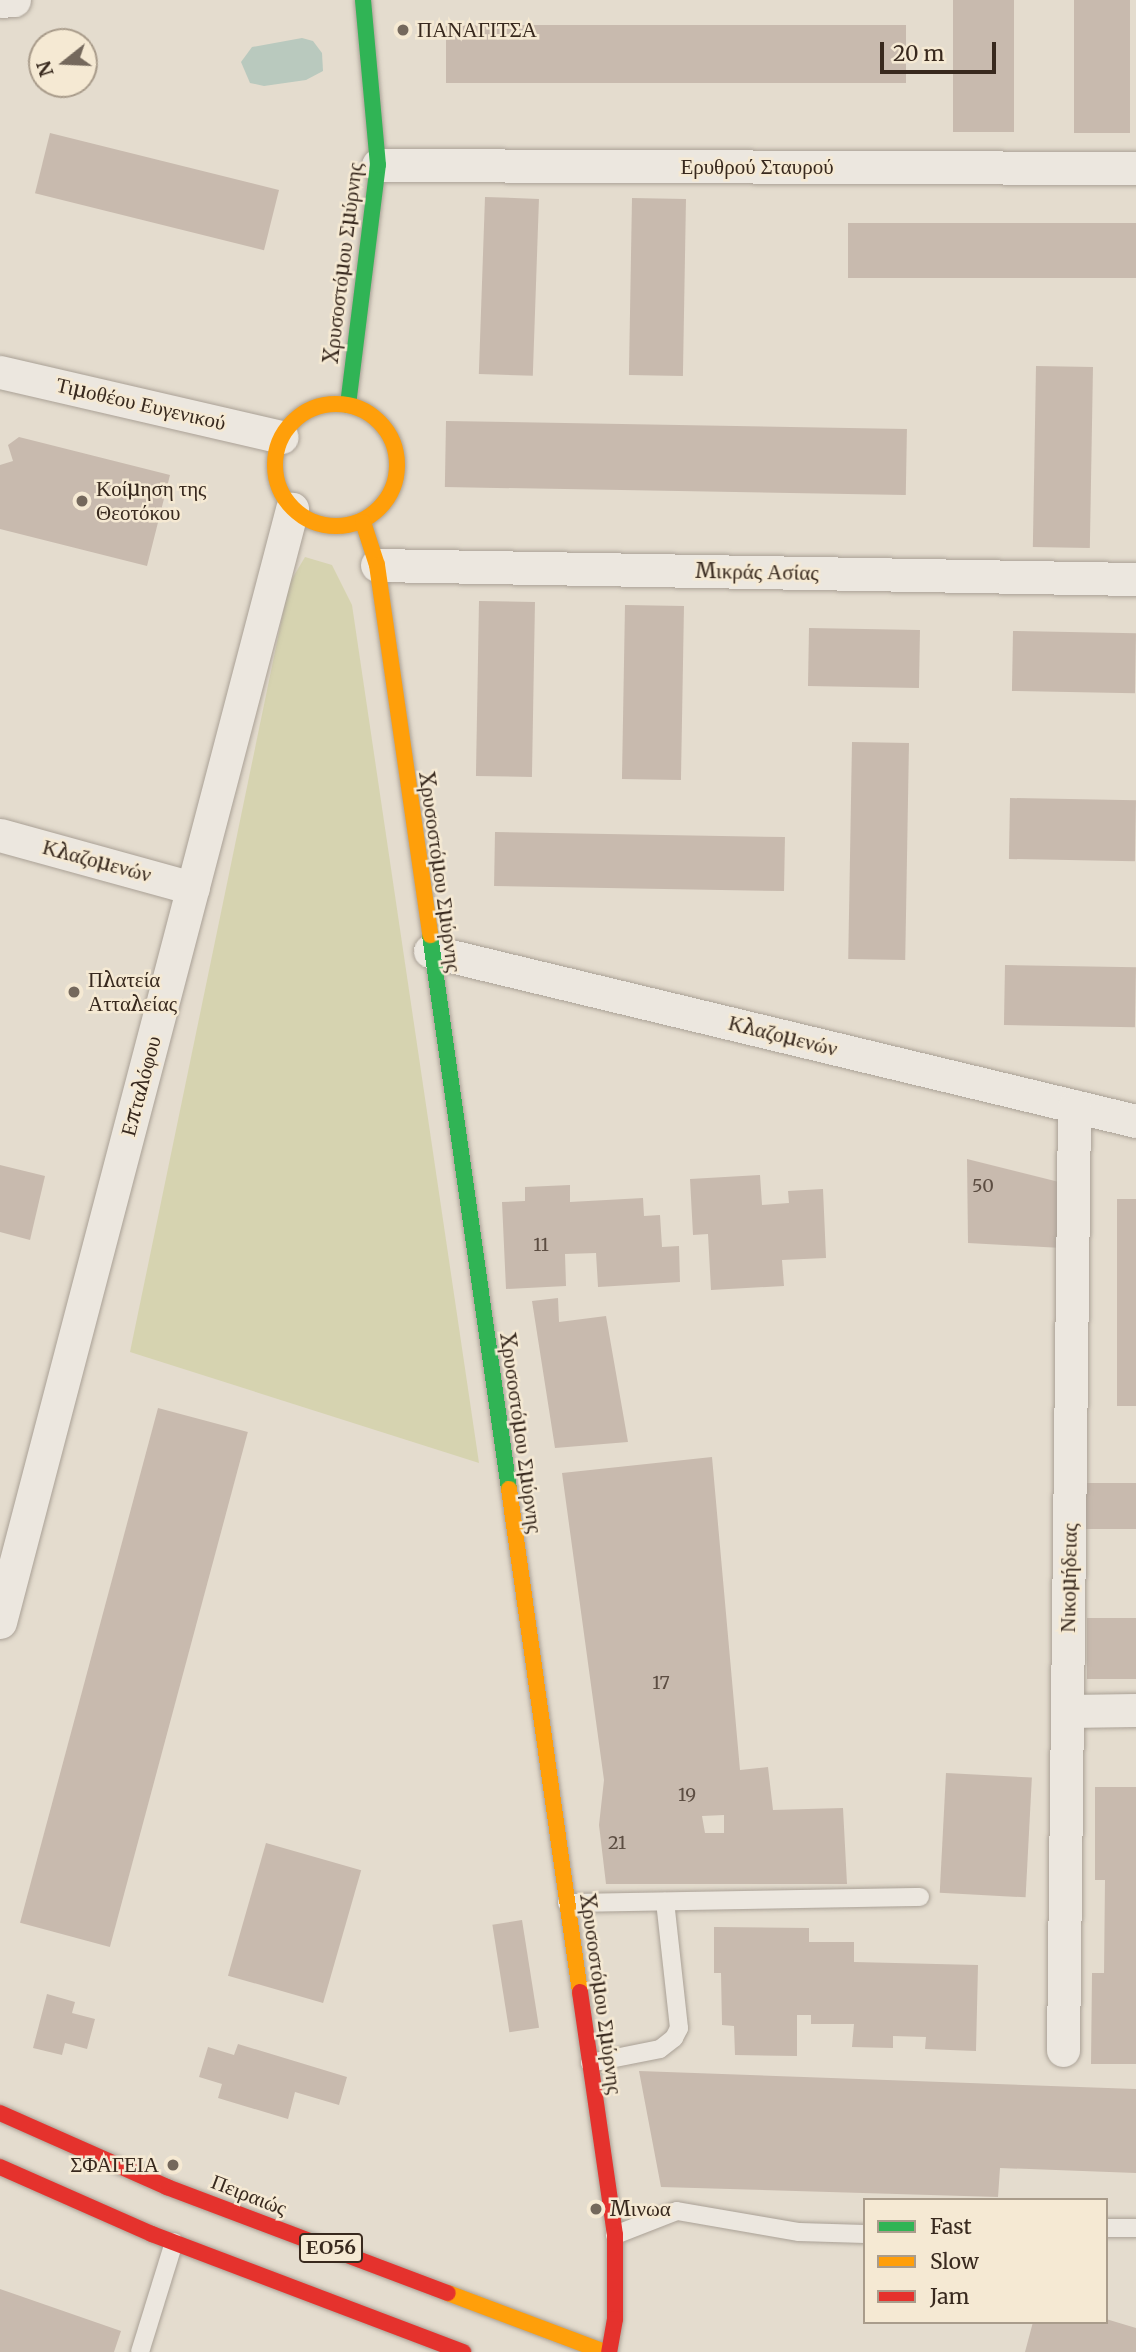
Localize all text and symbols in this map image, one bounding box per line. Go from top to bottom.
place label: ΠΑΝΑΓΙΤΣΑ [417,17,537,43]
marker: ΠΑΝΑΓΙΤΣΑ [395,22,411,38]
north arrow [28,28,98,98]
scale bar [884,28,1000,72]
text: 20 m [893,40,944,67]
text: N [31,58,59,80]
street label: Ερυθρού Σταυρού [680,154,834,180]
street label: Χρυσοστόμου Σμύρνης [318,161,368,365]
street label: Τιμοθέου Ευγενικού [54,372,228,436]
place label: Κοίμηση της Θεοτόκου [96,476,206,526]
marker: Κοίμηση της Θεοτόκου [74,493,90,509]
street label: Μικράς Ασίας [695,558,819,586]
street label: Χρυσοστόμου Σμύρνης [413,770,467,974]
street label: Κλαζομενών [40,834,154,888]
place label: Πλατεία Ατταλείας [88,967,177,1017]
marker: Πλατεία Ατταλείας [66,984,82,1000]
street label: Κλαζομενών [726,1010,840,1062]
street label: Επταλόφου [116,1033,166,1139]
house number: 50 [972,1175,994,1197]
house number: 11 [533,1234,549,1256]
street label: Χρυσοστόμου Σμύρνης [494,1331,548,1535]
street label: Νικομήδειας [1055,1523,1083,1633]
house number: 17 [652,1672,670,1694]
house number: 19 [678,1784,696,1806]
house number: 21 [608,1832,626,1854]
street label: Χρυσοστόμου Σμύρνης [574,1892,628,2096]
place label: ΣΦΑΓΕΙΑ [70,2152,159,2178]
marker: ΣΦΑΓΕΙΑ [165,2157,181,2173]
street label: Πειραιώς [208,2169,290,2221]
place label: Μινωα [610,2196,671,2222]
legend [863,2198,1108,2324]
marker: Μινωα [588,2201,604,2217]
text: Fast [930,2213,972,2240]
road number: ΕΟ56 [298,2232,364,2264]
text: Slow [930,2248,979,2275]
text: Jam [930,2283,969,2310]

